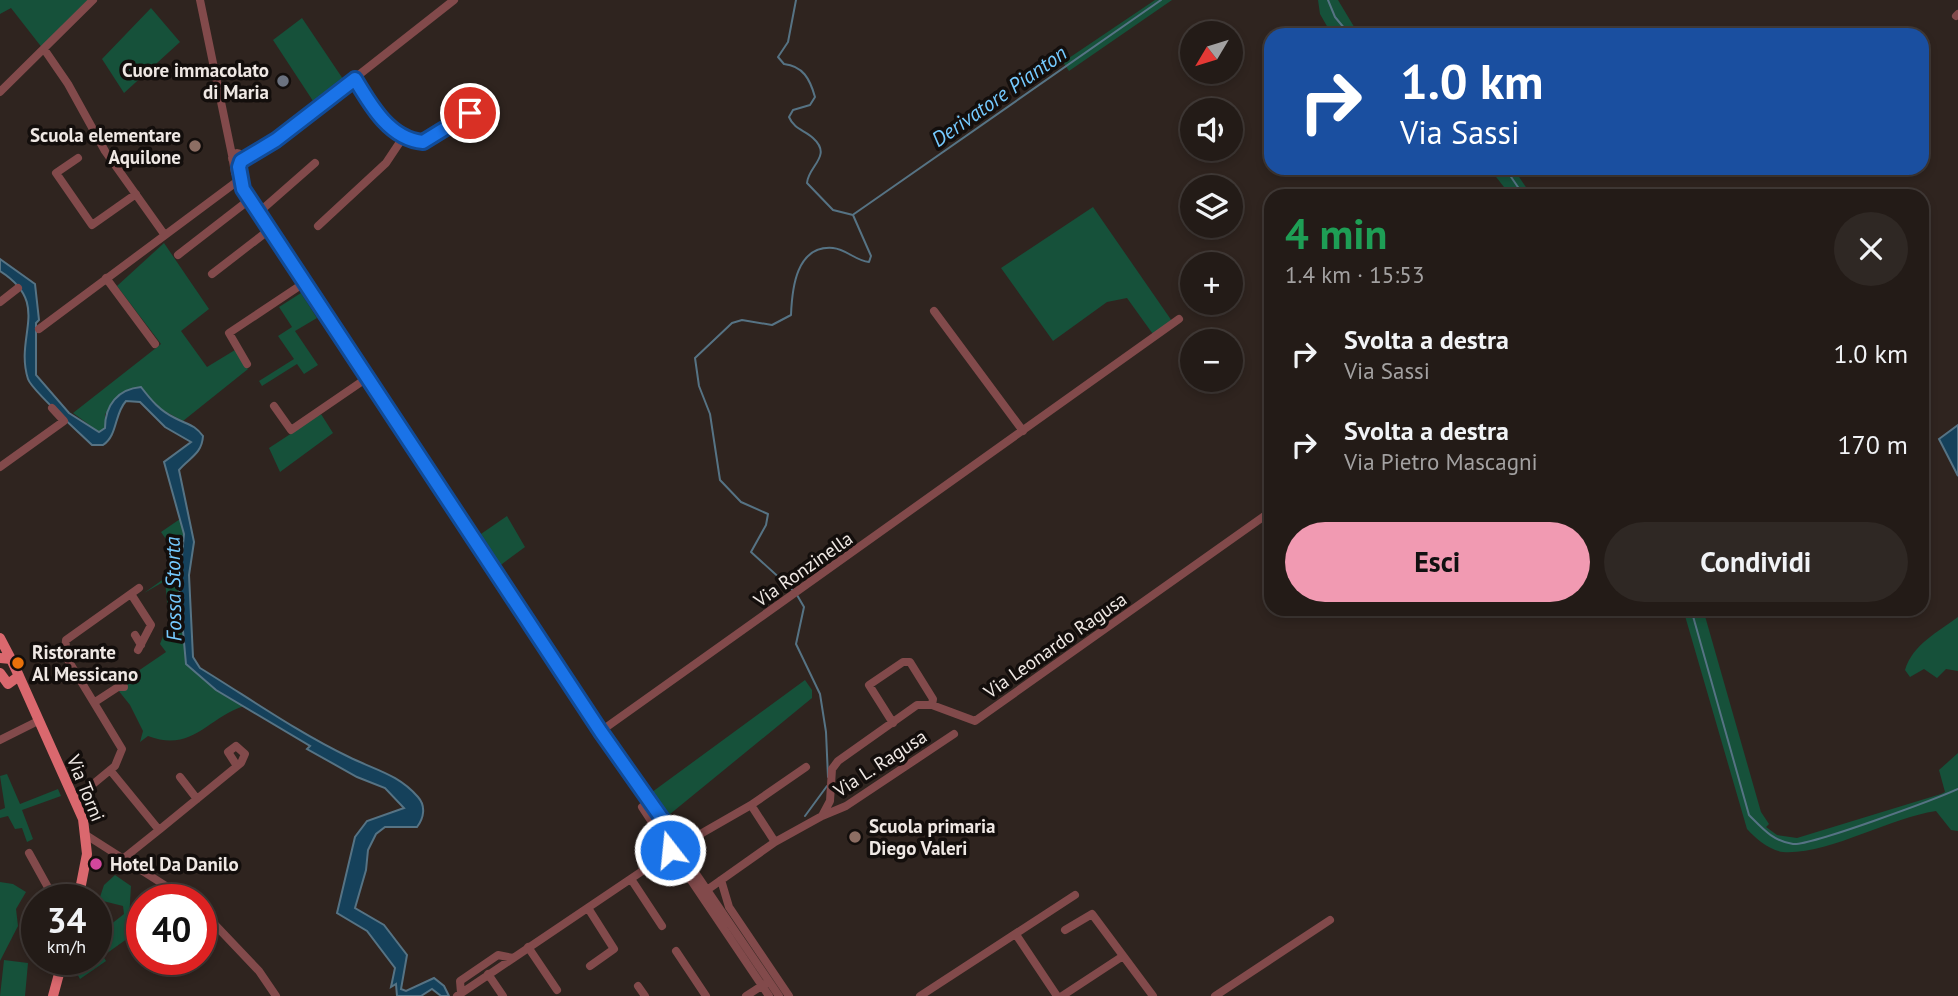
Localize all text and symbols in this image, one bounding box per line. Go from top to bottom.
north arrow [1180,21,1242,84]
map controls [1180,21,1243,392]
water label: Derivatore Pianton [926,39,1072,153]
text: 1.0 km [1400,49,1544,113]
icon: right [1285,56,1376,147]
place label: Cuore immacolato di Maria [122,58,269,104]
marker: Cuore immacolato di Maria [275,73,291,89]
pin [440,83,500,143]
icon: arrive [451,94,489,132]
button: sound [1180,98,1243,161]
text: Via Sassi [1400,111,1520,153]
place label: Scuola elementare Aquilone [30,123,181,169]
marker: Scuola elementare Aquilone [187,138,203,154]
button: layers [1180,175,1243,238]
text: 4 min [1285,206,1387,261]
button: close [1834,212,1908,286]
button: + [1180,252,1243,315]
text: 1.4 km · 15:53 [1285,260,1424,289]
text: Svolta a destra [1344,323,1509,356]
button: − [1180,329,1243,392]
icon: right [1285,335,1323,373]
text: 1.0 km [1834,337,1908,370]
text: Via Sassi [1344,356,1430,385]
text: Svolta a destra [1344,414,1509,447]
icon: right [1285,426,1323,464]
text: 170 m [1837,428,1908,461]
text: Via Pietro Mascagni [1344,447,1538,476]
button: Esci [1285,522,1590,602]
button: Condividi [1604,522,1908,602]
street label: Via Ronzinella [748,526,857,613]
water label: Fossa Storta [159,536,187,642]
street label: Via Leonardo Ragusa [978,587,1131,704]
place label: Ristorante Al Messicano [32,640,138,686]
marker: Ristorante Al Messicano [10,655,26,671]
street label: Via L. Ragusa [828,724,931,803]
street label: Via Torni [61,750,110,825]
position arrow [633,813,707,887]
place label: Scuola primaria Diego Valeri [869,814,996,860]
marker: Scuola primaria Diego Valeri [847,829,863,845]
place label: Hotel Da Danilo [110,852,239,876]
marker: Hotel Da Danilo [88,856,104,872]
speed limit sign: 40 [126,884,217,975]
text: 34 [47,897,86,943]
text: km/h [47,935,86,958]

